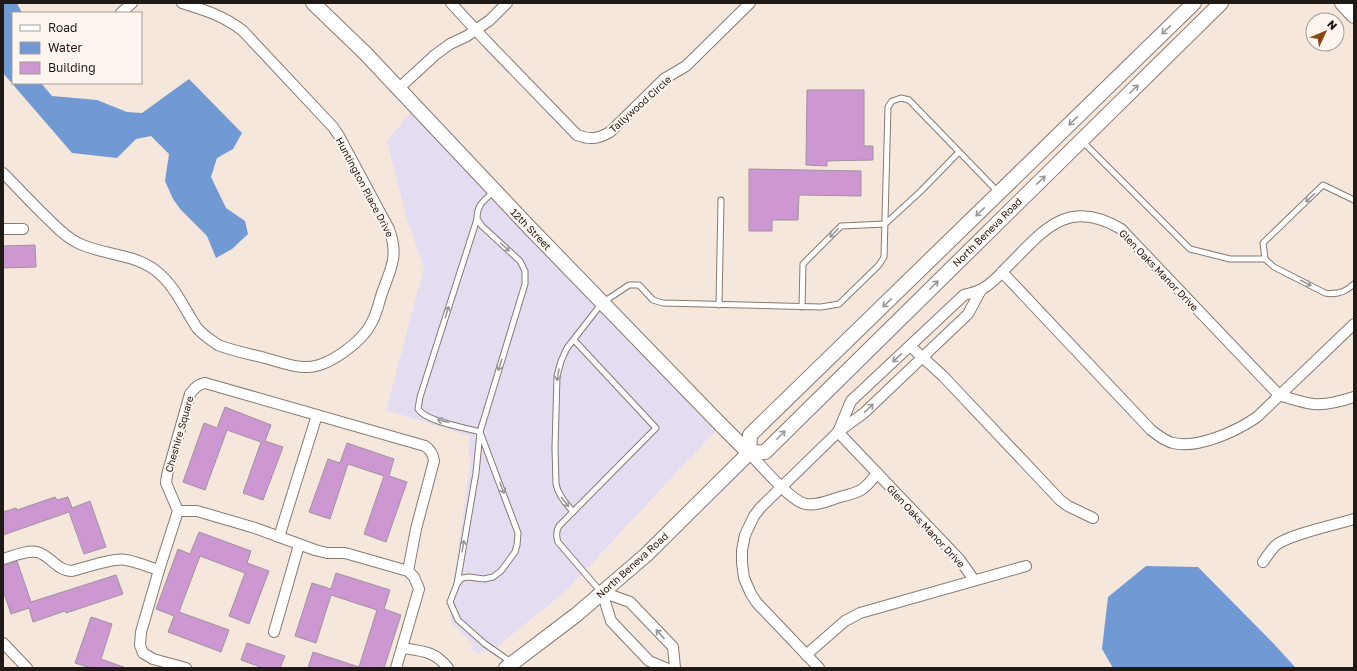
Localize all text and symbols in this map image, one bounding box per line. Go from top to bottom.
legend [12,12,142,84]
north arrow [1305,12,1345,52]
text: N [1325,17,1340,32]
text: Road [48,20,77,35]
one-way arrow [1161,25,1171,35]
text: Water [48,40,82,55]
text: Building [48,60,96,75]
street label: Tallywood Circle [607,73,674,135]
one-way arrow [1129,84,1139,94]
one-way arrow [1068,116,1078,126]
street label: Huntington Place Drive [334,135,397,239]
one-way arrow [1036,175,1046,185]
one-way arrow [1305,193,1315,203]
street label: North Beneva Road [950,195,1024,269]
street label: 12th Street [508,206,554,252]
one-way arrow [975,207,985,216]
street label: Glen Oaks Manor Drive [1117,227,1201,313]
one-way arrow [829,228,839,238]
one-way arrow [500,242,510,251]
one-way arrow [929,280,939,290]
one-way arrow [1300,280,1312,288]
one-way arrow [882,298,892,307]
one-way arrow [444,306,452,318]
one-way arrow [892,353,902,362]
one-way arrow [496,358,503,371]
one-way arrow [554,368,562,381]
street label: Cheshire Square [162,394,196,474]
one-way arrow [864,403,874,413]
one-way arrow [436,417,449,425]
one-way arrow [776,430,786,440]
one-way arrow [498,482,506,494]
street label: Glen Oaks Manor Drive [885,482,968,570]
one-way arrow [561,496,569,507]
street label: North Beneva Road [594,530,670,600]
one-way arrow [459,540,467,553]
one-way arrow [656,629,665,639]

